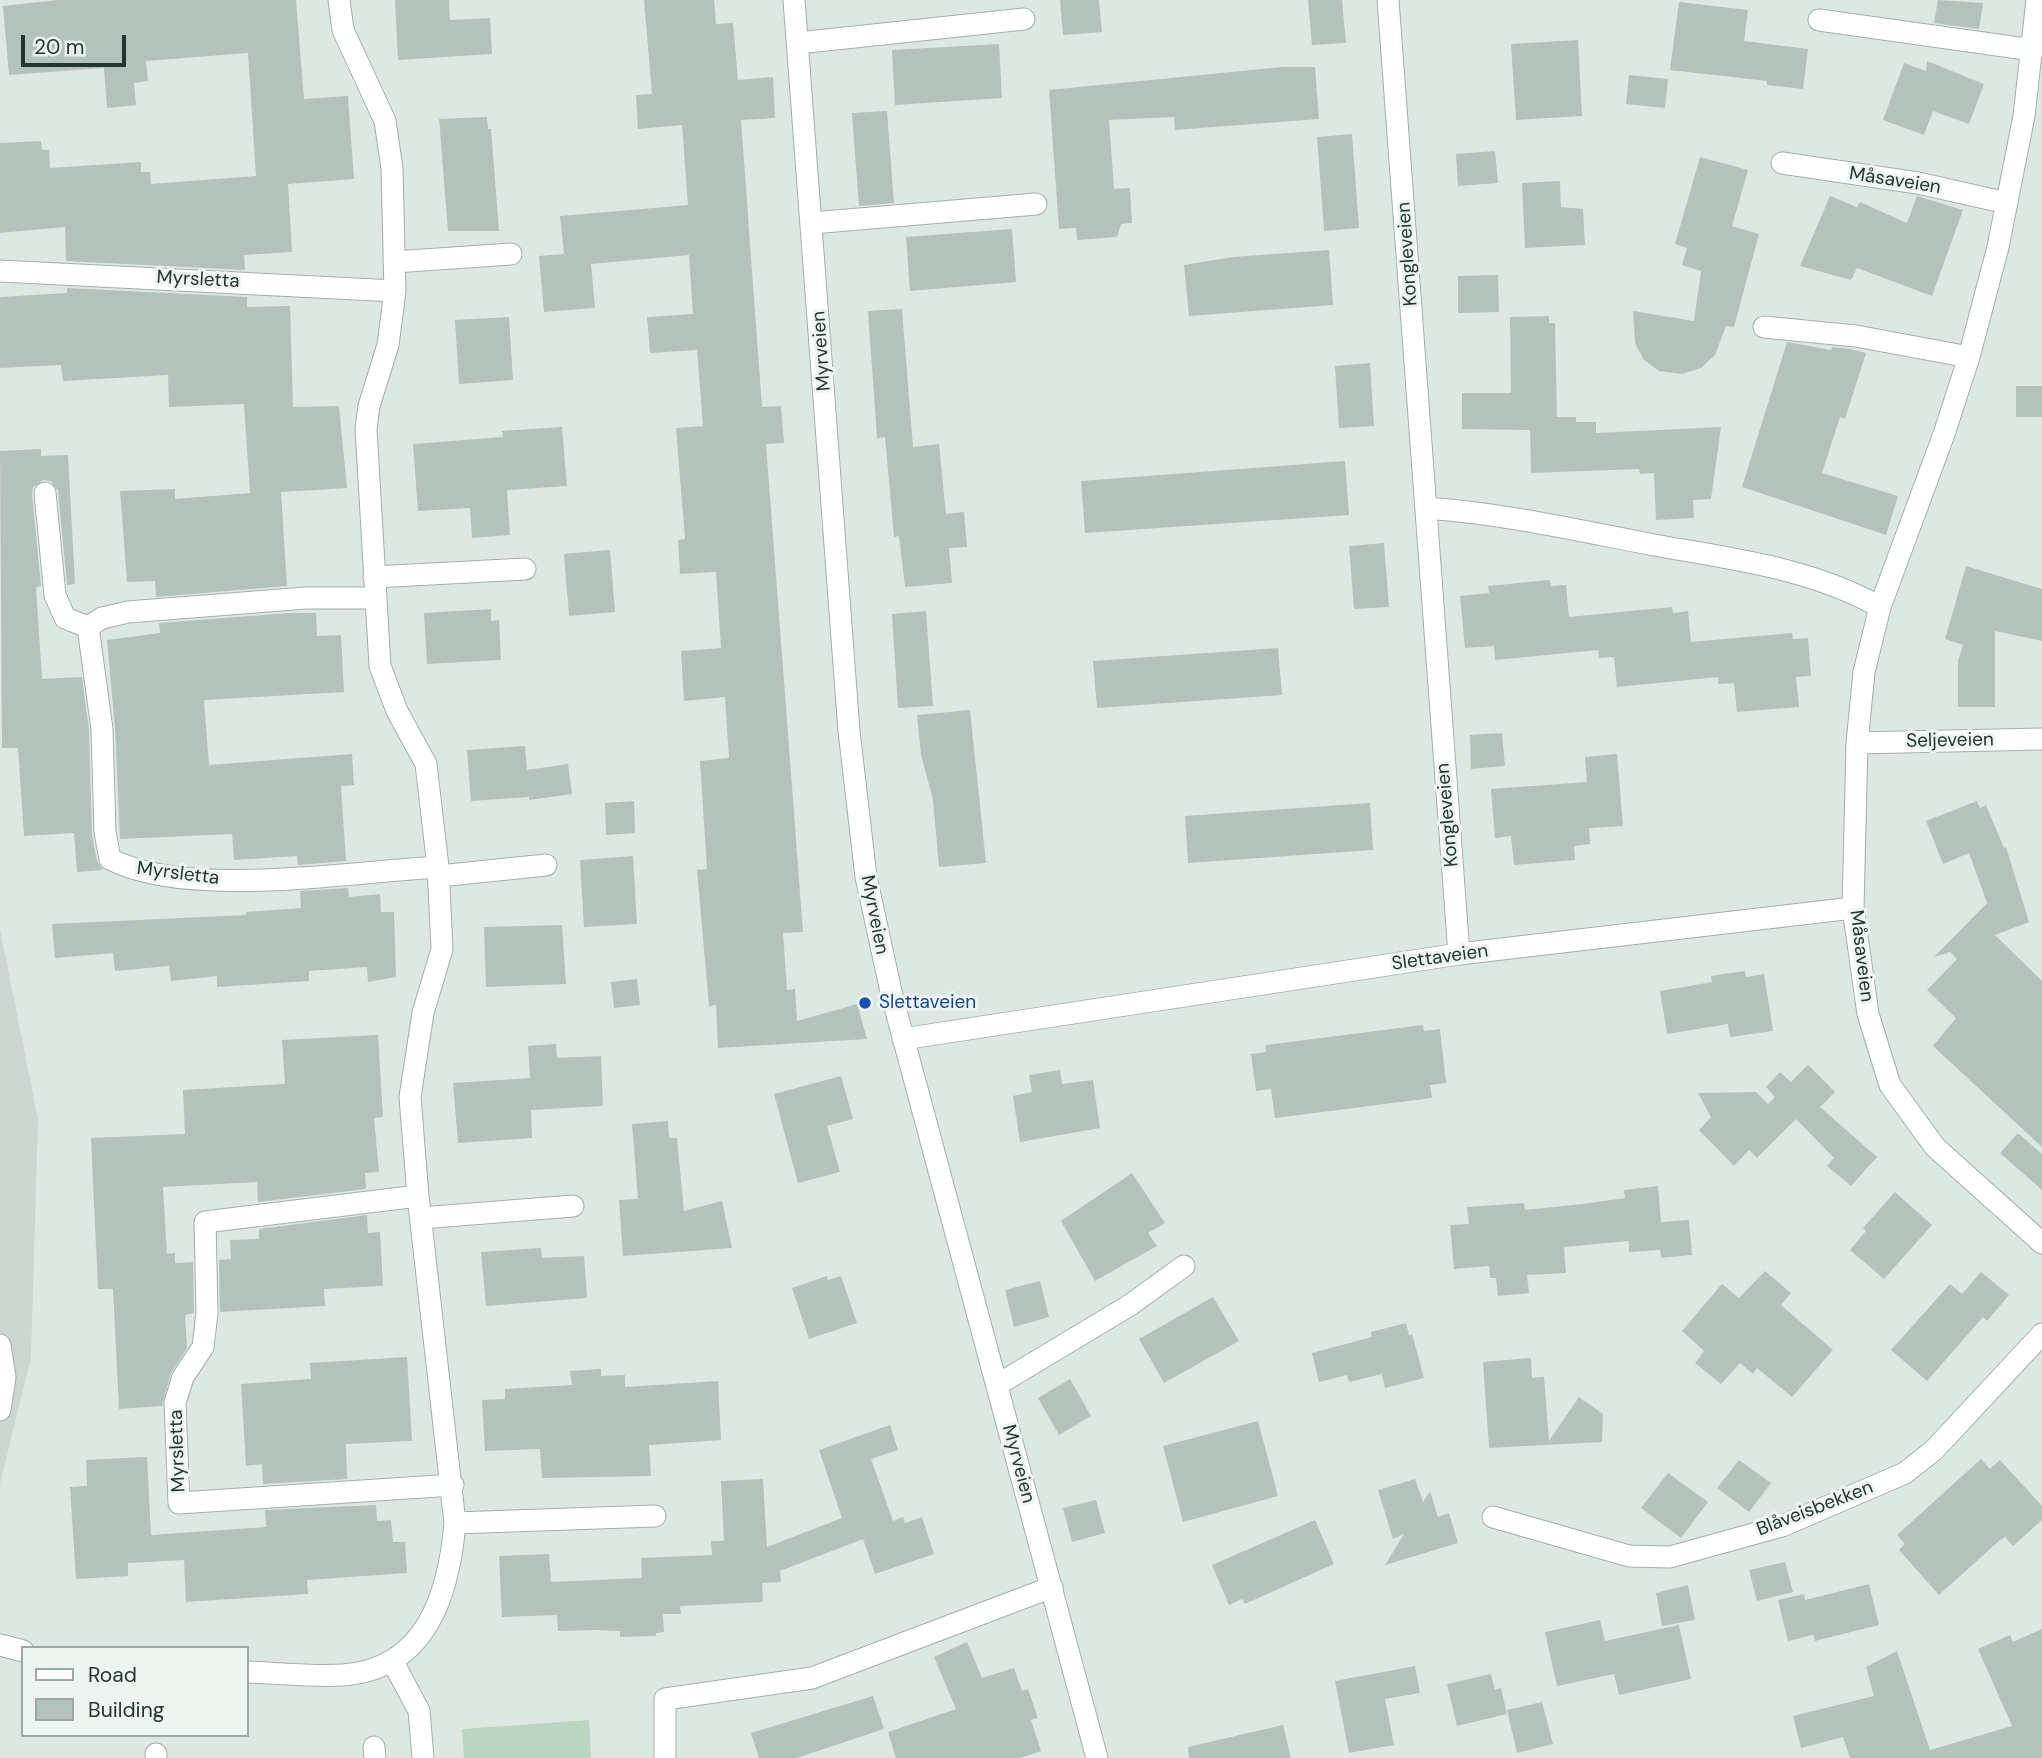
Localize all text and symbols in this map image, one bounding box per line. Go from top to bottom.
scale bar [24,21,130,65]
text: 20 m [34,33,85,61]
street label: Måsaveien [1848,163,1942,199]
street label: Kongleveien [1393,201,1423,307]
street label: Myrsletta [156,266,240,294]
street label: Myrveien [808,310,836,392]
street label: Seljeveien [1906,729,1994,753]
street label: Kongleveien [1432,762,1464,868]
street label: Myrsletta [135,858,221,890]
street label: Myrveien [855,873,893,957]
street label: Måsaveien [1844,909,1878,1003]
street label: Slettaveien [1390,940,1490,976]
place label: Slettaveien [879,992,976,1014]
marker: Slettaveien [857,995,873,1011]
street label: Myrsletta [165,1409,191,1493]
street label: Myrveien [997,1422,1039,1506]
street label: Blåveisbekken [1754,1476,1876,1542]
legend [21,1646,248,1737]
text: Road [88,1661,137,1689]
text: Building [88,1696,164,1724]

